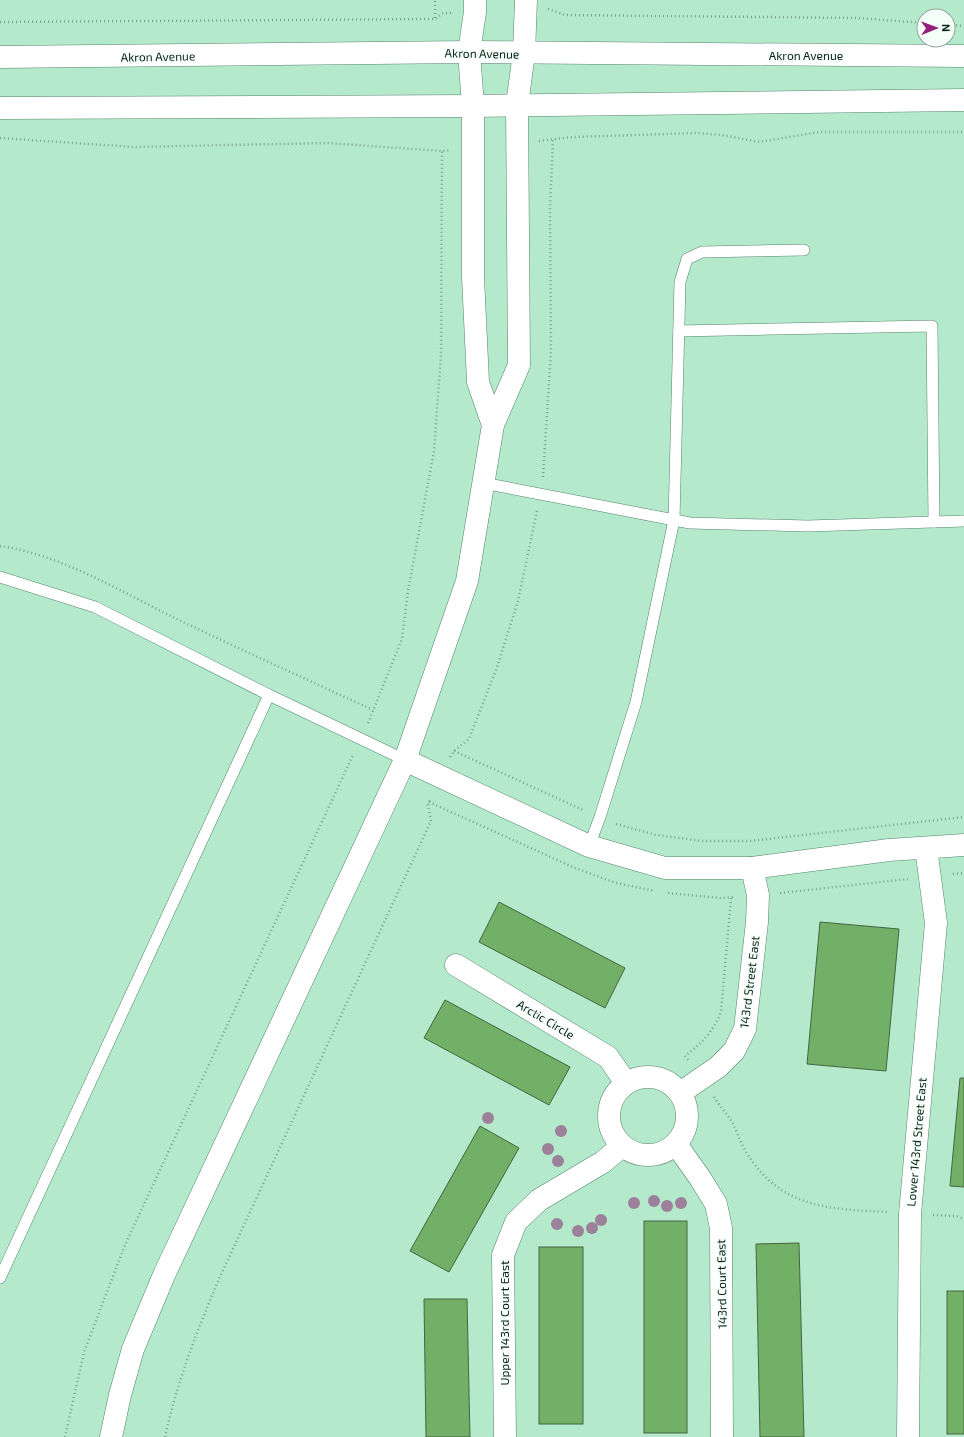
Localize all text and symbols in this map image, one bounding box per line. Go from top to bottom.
north arrow [916,8,956,48]
text: N [940,24,953,32]
street label: Akron Avenue [445,45,519,61]
street label: Akron Avenue [121,48,195,64]
street label: Akron Avenue [769,48,843,62]
street label: 143rd Street East [736,935,762,1029]
street label: Arctic Circle [515,996,577,1042]
street label: Lower 143rd Street East [903,1076,929,1207]
street label: 143rd Court East [713,1239,729,1329]
street label: Upper 143rd Court East [497,1260,511,1386]

